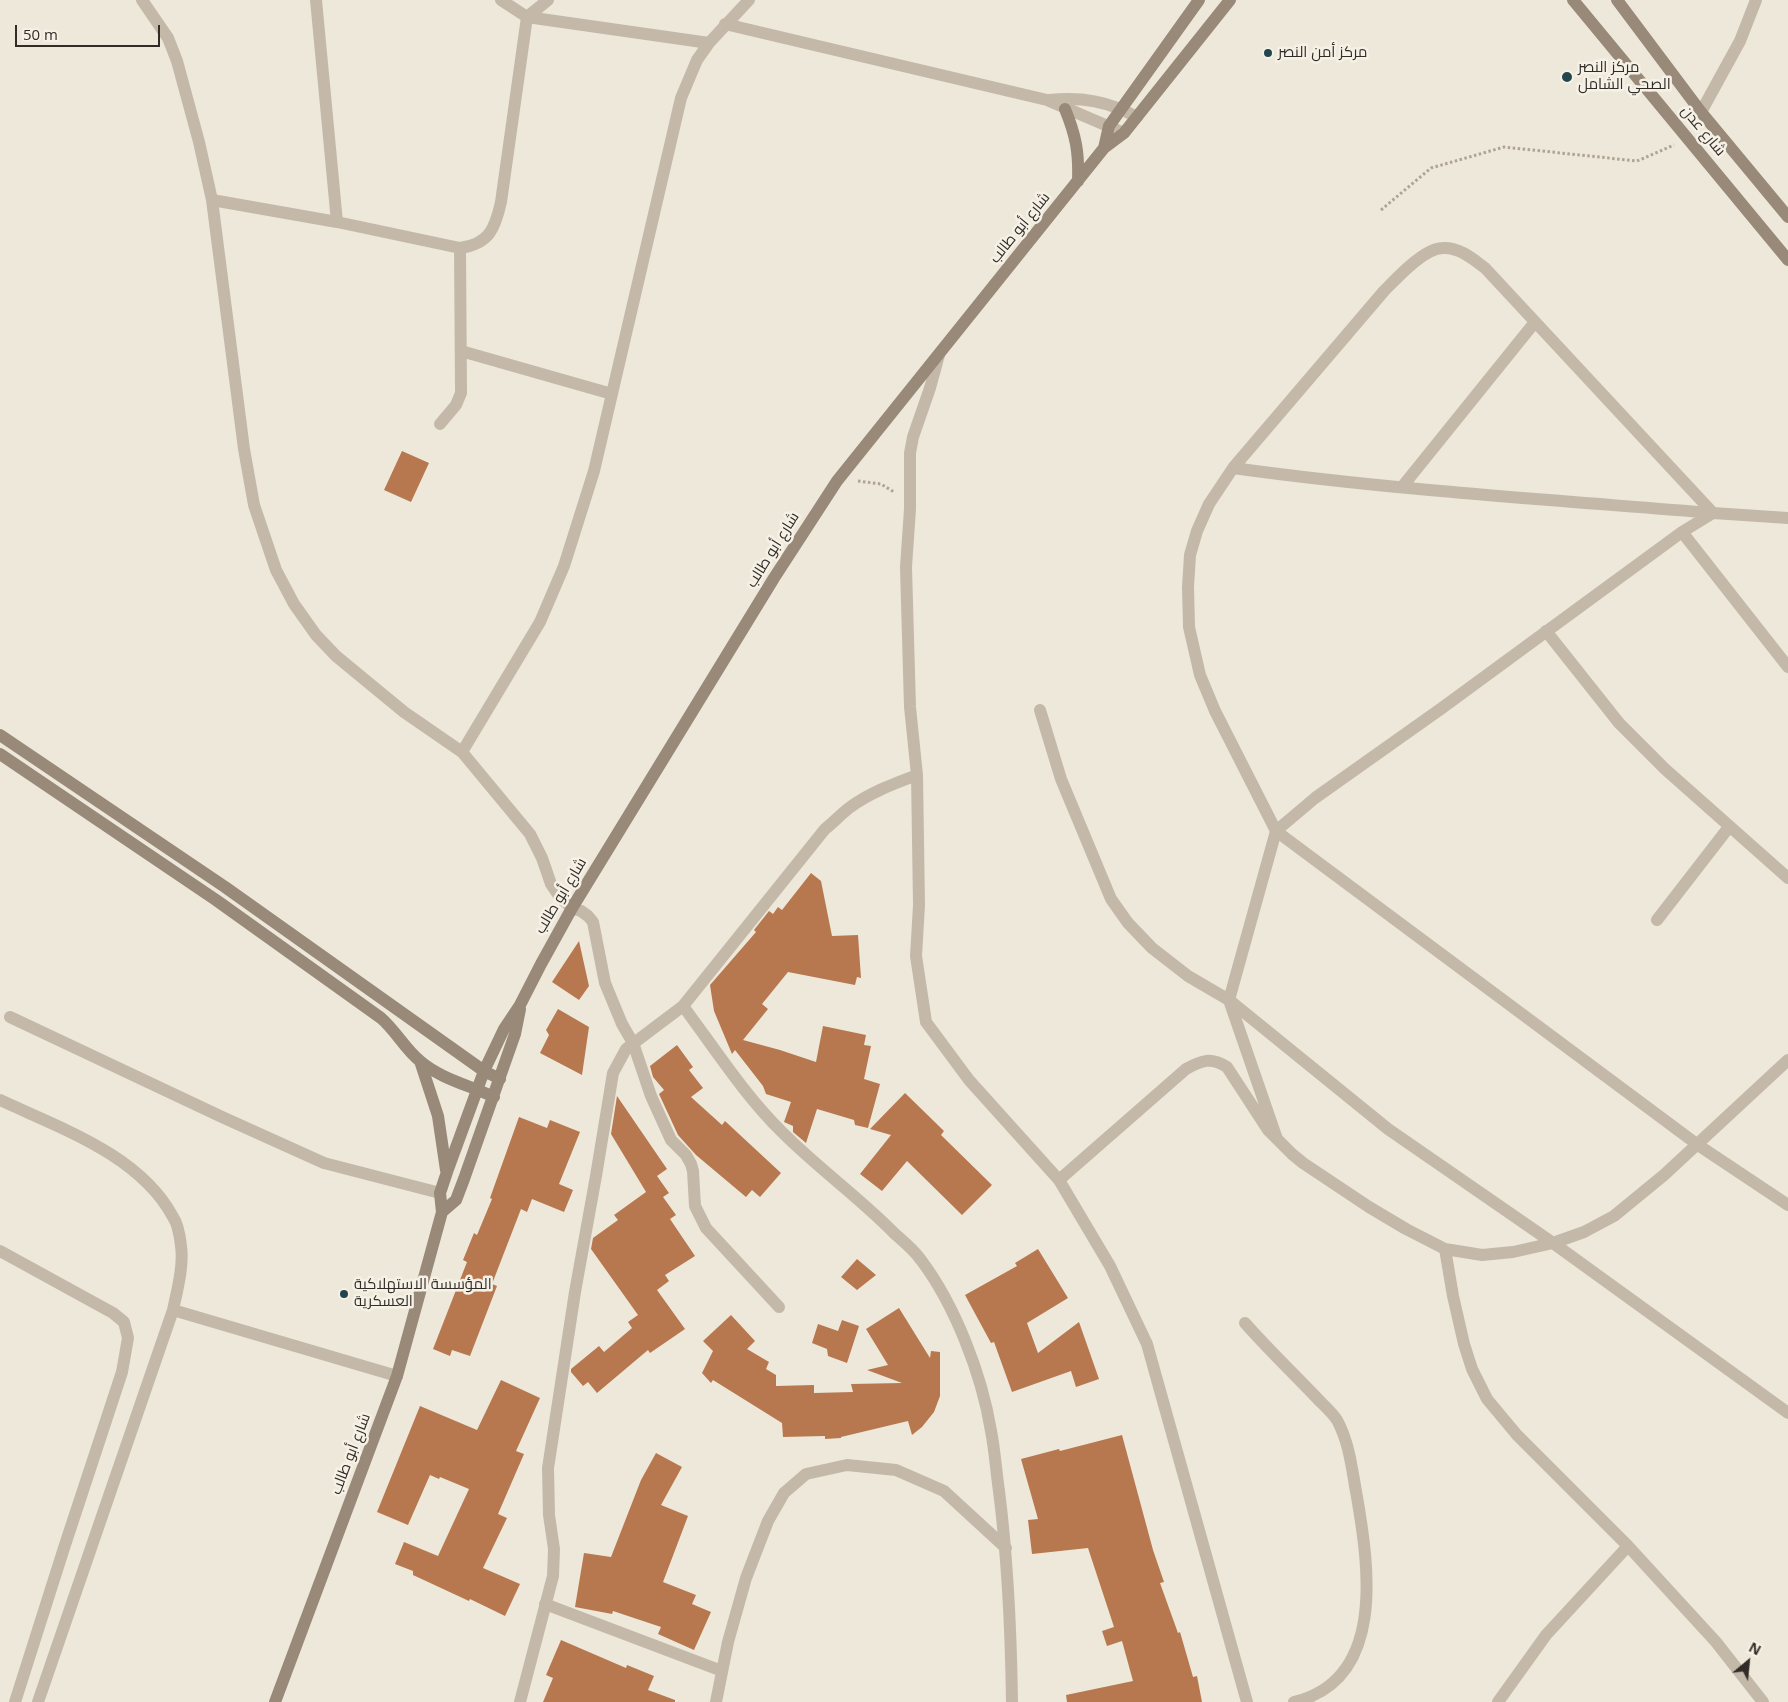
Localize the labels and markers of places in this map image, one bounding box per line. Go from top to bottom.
place label: مركز أمن النصر [1278,44,1367,62]
marker: مركز أمن النصر [1262,47,1274,59]
place label: مركز النصر الصحي الشامل [1578,59,1671,94]
marker: مركز النصر الصحي الشامل [1560,70,1574,84]
place label: المؤسسة الاستهلاكية العسكرية [354,1276,492,1311]
marker: المؤسسة الاستهلاكية العسكرية [338,1288,350,1300]

